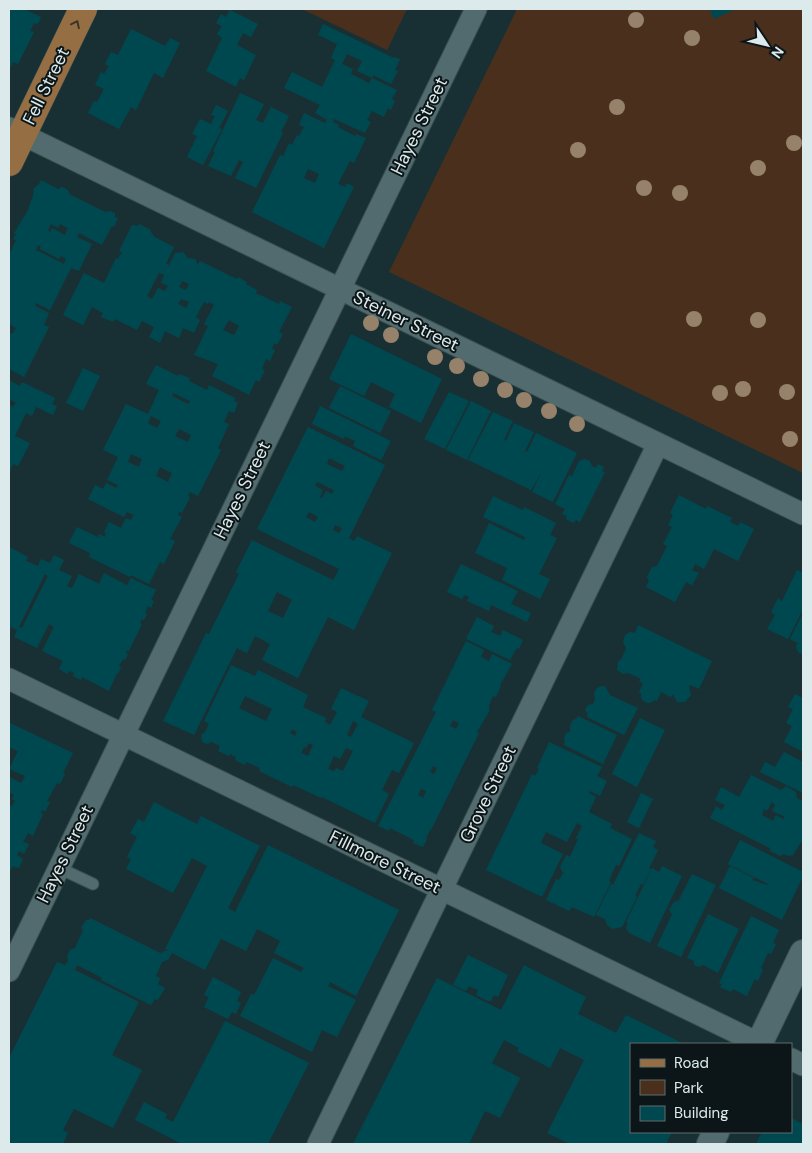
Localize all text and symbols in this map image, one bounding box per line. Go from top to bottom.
one-way arrow [70,20,80,29]
north arrow [742,20,792,70]
street label: Fell Street [17,43,75,129]
text: N [767,43,788,62]
street label: Hayes Street [385,73,453,179]
street label: Steiner Street [349,285,463,357]
street label: Hayes Street [208,437,276,543]
street label: Grove Street [454,741,522,847]
street label: Hayes Street [31,801,99,907]
street label: Fillmore Street [325,825,445,899]
legend [630,1043,792,1133]
text: Road [674,1053,709,1073]
text: Park [674,1078,704,1098]
text: Building [674,1103,729,1123]

